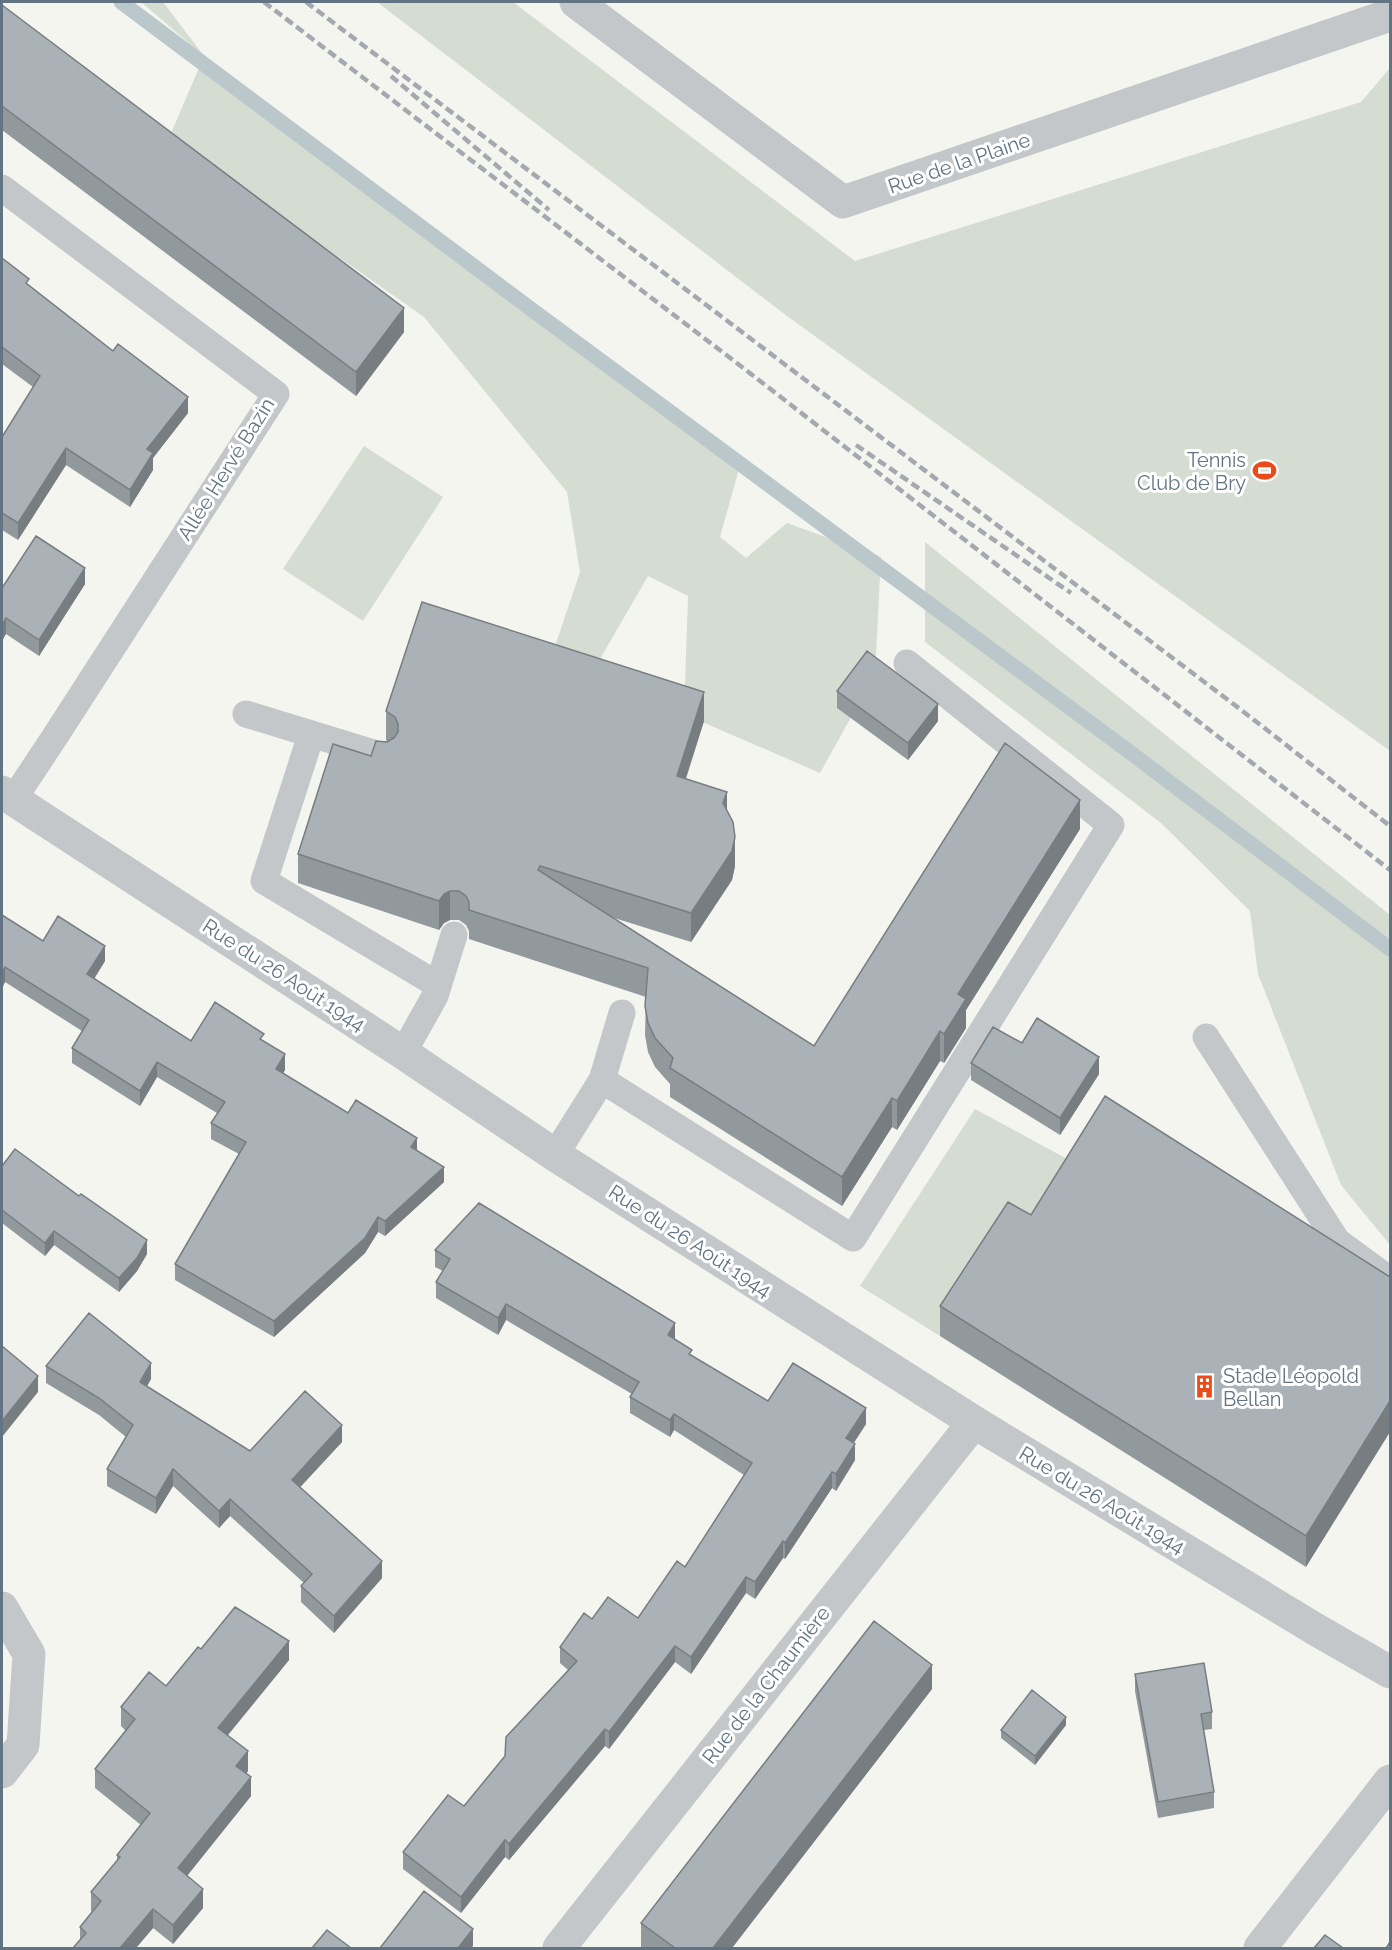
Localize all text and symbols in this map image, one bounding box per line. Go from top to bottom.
street label: Rue de la Plaine [885,127,1034,199]
street label: Allée Hervé Bazin [172,393,280,545]
place label: Tennis Club de Bry [1137,448,1246,495]
sports icon: Tennis Club de Bry [1251,458,1277,484]
street label: Rue du 26 Août 1944 [198,913,370,1037]
street label: Rue du 26 Août 1944 [604,1179,776,1303]
place label: Stade Léopold Bellan [1223,1364,1359,1411]
building icon: Stade Léopold Bellan [1192,1374,1218,1400]
street label: Rue du 26 Août 1944 [1015,1441,1189,1559]
street label: Rue de la Chaumière [697,1601,835,1769]

